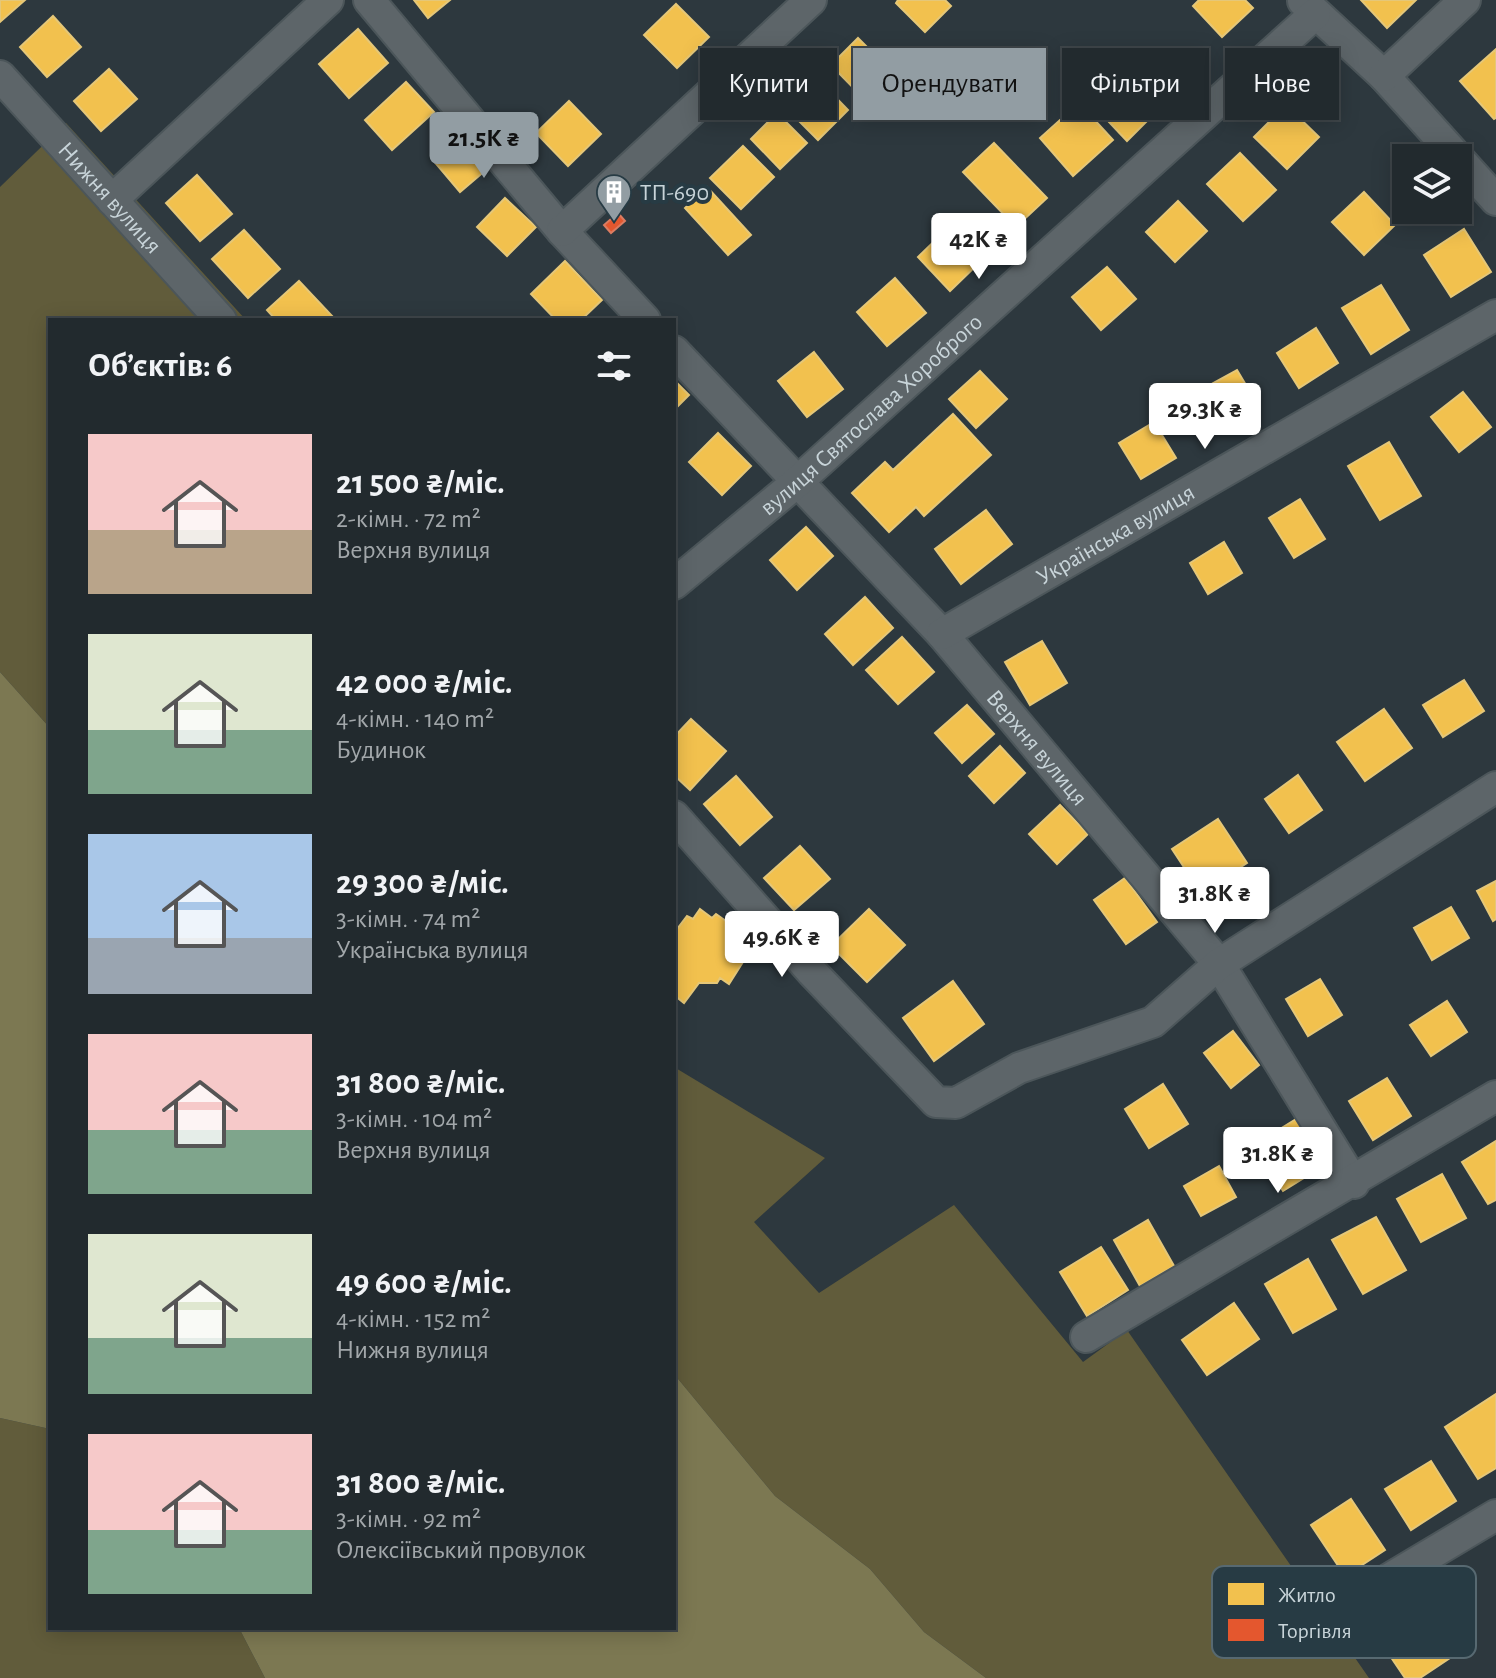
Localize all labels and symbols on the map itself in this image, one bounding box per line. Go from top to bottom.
pin: 21.5K ₴ [410,112,558,180]
street label: Нижня вулиця [53,138,166,259]
building icon: ТП-690 [595,173,633,223]
place label: ТП-690 [640,181,709,205]
pin: 42K ₴ [923,213,1035,281]
street label: вулиця Святослава Хороброго [756,310,987,520]
pin: 29.3K ₴ [1131,383,1279,451]
street label: Українська вулиця [1033,480,1199,590]
street label: Верхня вулиця [981,686,1092,811]
pin: 31.8K ₴ [1141,867,1289,935]
pin: 49.6K ₴ [708,911,856,979]
pin: 31.8K ₴ [1204,1127,1352,1195]
legend [1212,1566,1476,1658]
text: Житло [1278,1584,1336,1606]
text: Торгівля [1278,1620,1352,1642]

